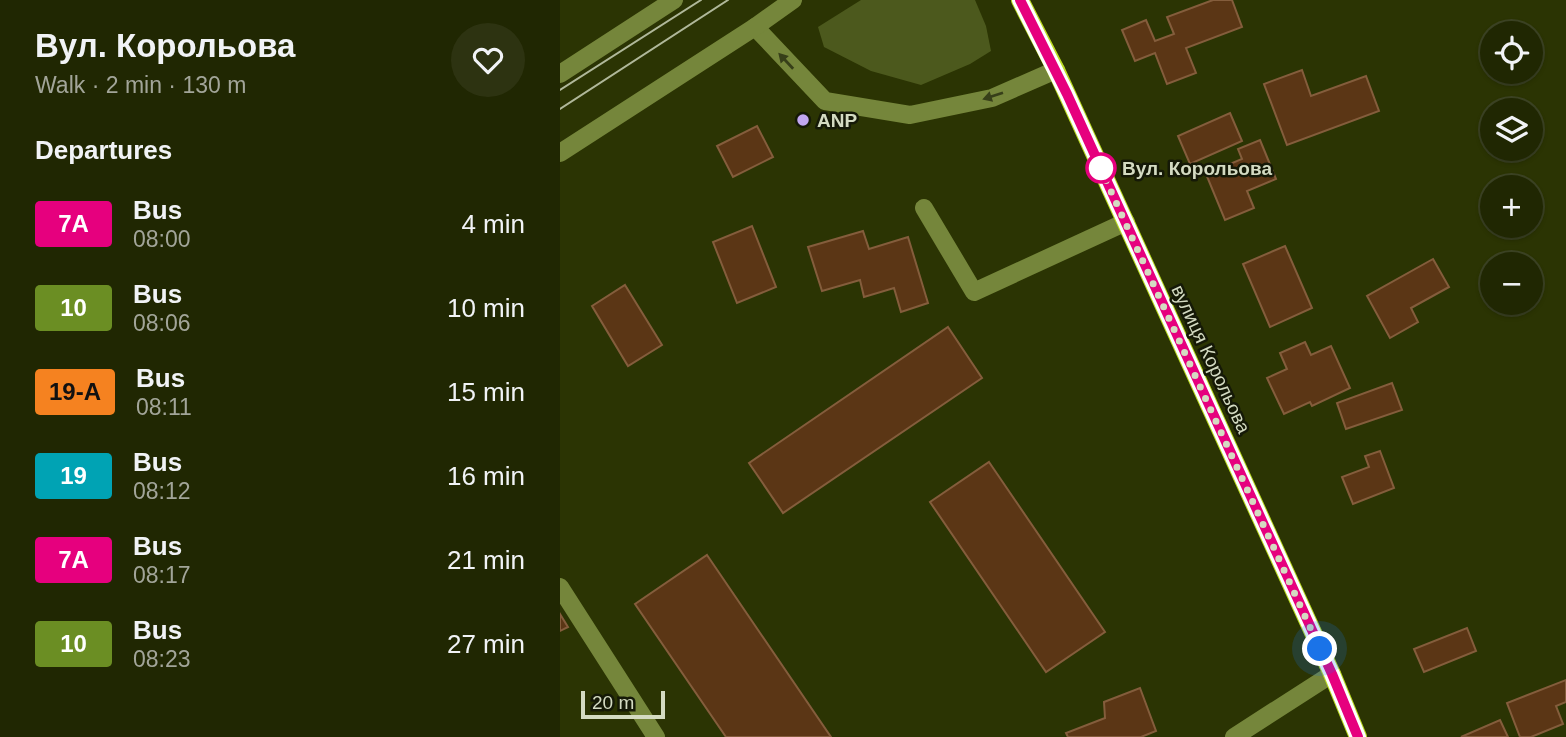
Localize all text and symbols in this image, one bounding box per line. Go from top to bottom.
map controls [1480,21,1543,315]
button: locate [1480,21,1543,84]
button: heart [451,23,525,97]
text: Вул. Корольова [35,27,295,64]
one-way arrow [778,52,795,69]
text: Walk · 2 min · 130 m [35,72,246,98]
one-way arrow [982,91,1003,102]
button: layers [1480,98,1543,161]
place label: ANP [817,110,857,131]
marker: ANP [795,112,811,128]
text: Departures [35,135,172,165]
marker: Вул. Корольова [1086,153,1116,183]
place label: Вул. Корольова [1122,158,1272,179]
button: + [1480,175,1543,238]
text: Bus [133,195,182,225]
text: 4 min [461,209,525,239]
text: 7А [58,210,89,237]
text: 08:00 [133,226,191,252]
button: − [1480,252,1543,315]
text: Bus [133,279,182,309]
street label: вулиця Корольова [1167,281,1255,437]
text: 10 min [447,293,525,323]
text: 10 [60,294,87,321]
text: 08:06 [133,310,191,336]
text: Bus [136,363,185,393]
text: 15 min [447,377,525,407]
text: 19-А [49,378,101,405]
text: 08:11 [136,394,192,420]
text: Bus [133,447,182,477]
text: 16 min [447,461,525,491]
text: 19 [60,462,87,489]
text: 08:12 [133,478,191,504]
text: Bus [133,531,182,561]
text: 21 min [447,545,525,575]
text: 7А [58,546,89,573]
text: 08:17 [133,562,191,588]
text: Bus [133,615,182,645]
text: 27 min [447,629,525,659]
text: 10 [60,630,87,657]
your location [1302,631,1337,666]
text: 08:23 [133,646,191,672]
scale bar [581,688,665,720]
text: 20 m [592,692,634,713]

